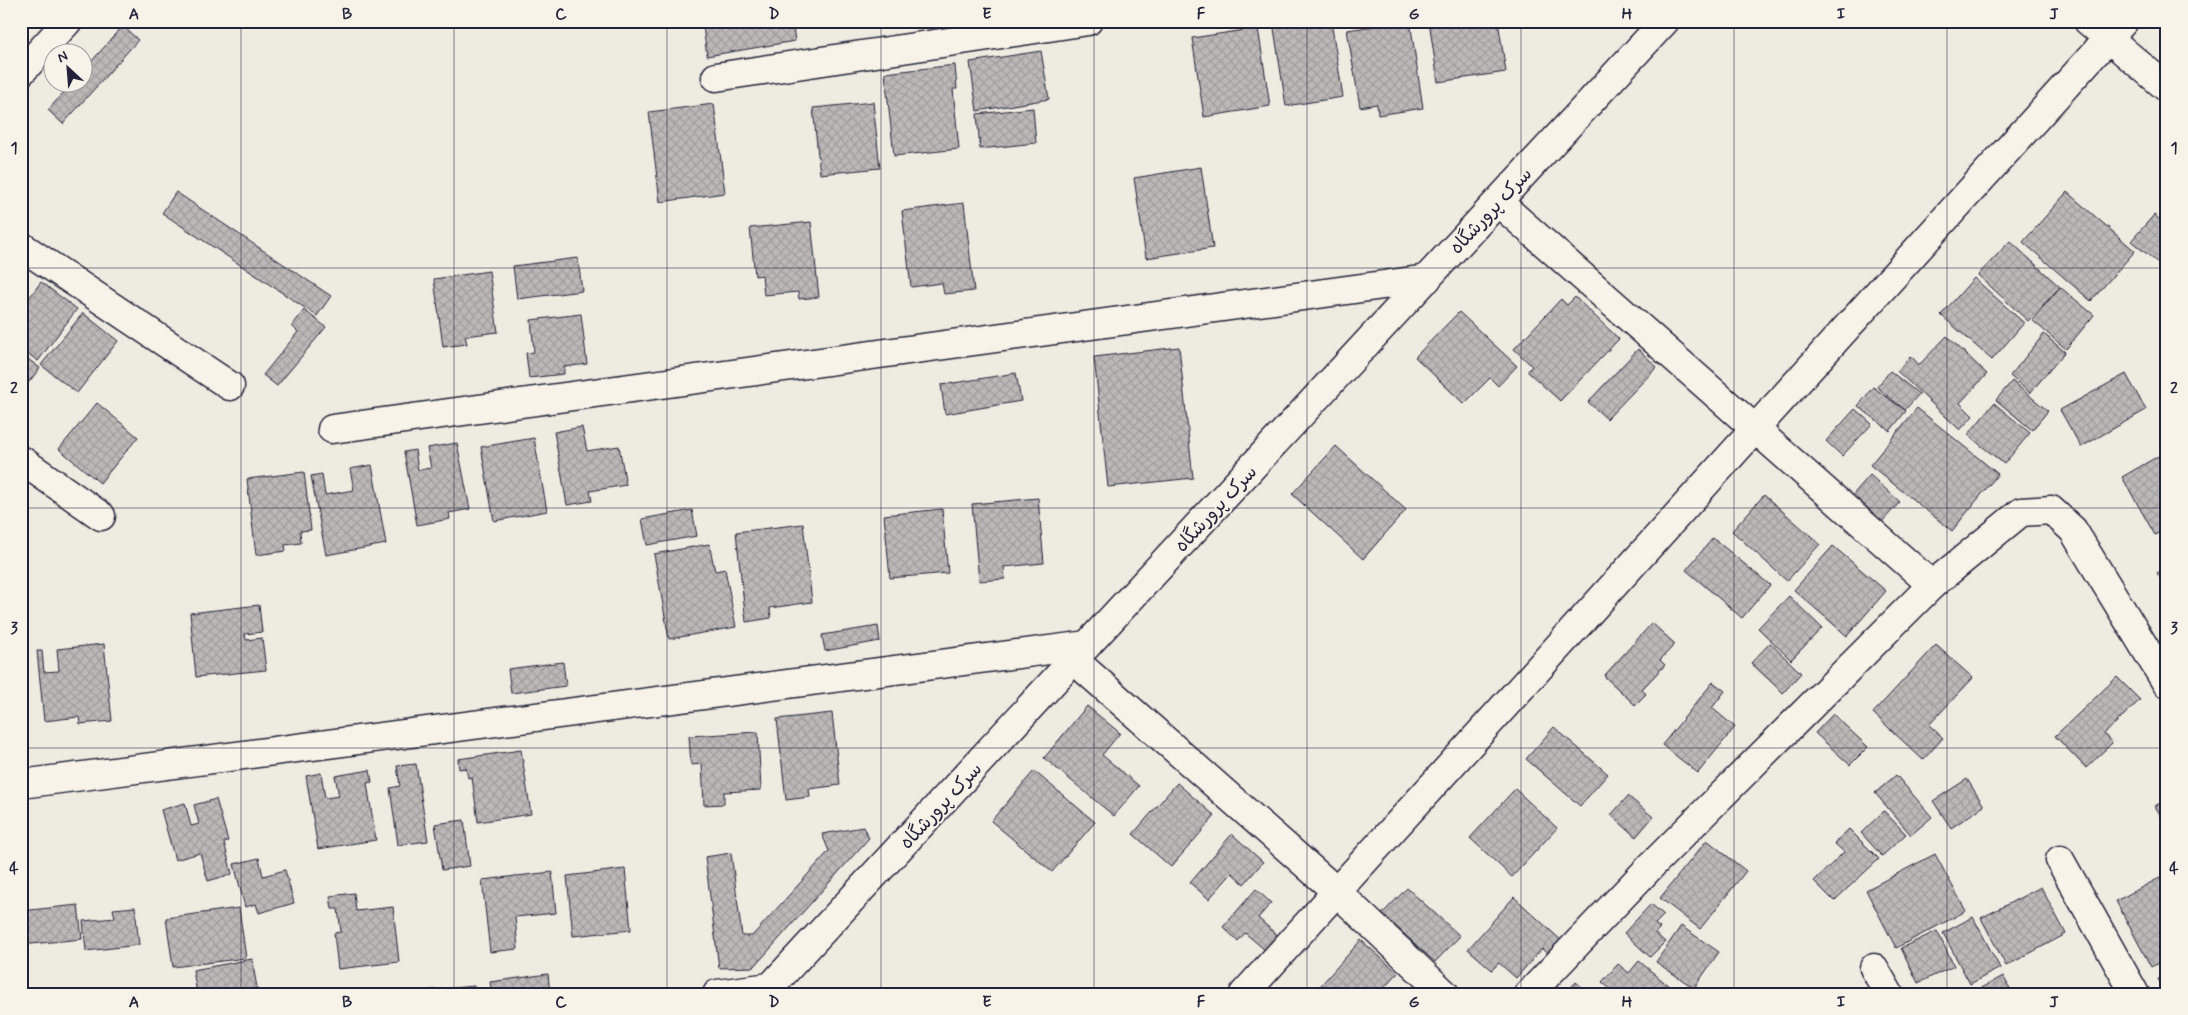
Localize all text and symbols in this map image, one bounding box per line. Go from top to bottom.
text: A [129,4,139,25]
text: B [342,4,352,25]
text: C [555,4,567,25]
text: D [768,4,780,25]
text: E [982,4,992,25]
text: F [1197,4,1206,25]
text: G [1409,4,1420,25]
text: H [1622,4,1633,25]
text: I [1837,4,1846,25]
text: J [2049,4,2059,25]
north arrow [42,42,92,92]
text: N [55,47,71,67]
text: 1 [10,138,18,159]
text: 1 [2170,138,2178,159]
street label: سرک پرورشگاه [1444,162,1538,260]
text: 2 [10,378,18,399]
text: 2 [2170,378,2178,399]
street label: سرک پرورشگاه [1169,460,1263,558]
text: 3 [10,618,18,639]
text: 3 [2170,618,2178,639]
street label: سرک پرورشگاه [894,757,988,855]
text: 4 [9,858,19,879]
text: 4 [2169,858,2179,879]
text: A [129,992,139,1013]
text: B [342,992,352,1013]
text: C [555,992,567,1013]
text: D [768,992,780,1013]
text: E [982,992,992,1013]
text: F [1197,992,1206,1013]
text: G [1409,992,1420,1013]
text: H [1622,992,1633,1013]
text: I [1837,992,1846,1013]
text: J [2049,992,2059,1013]

